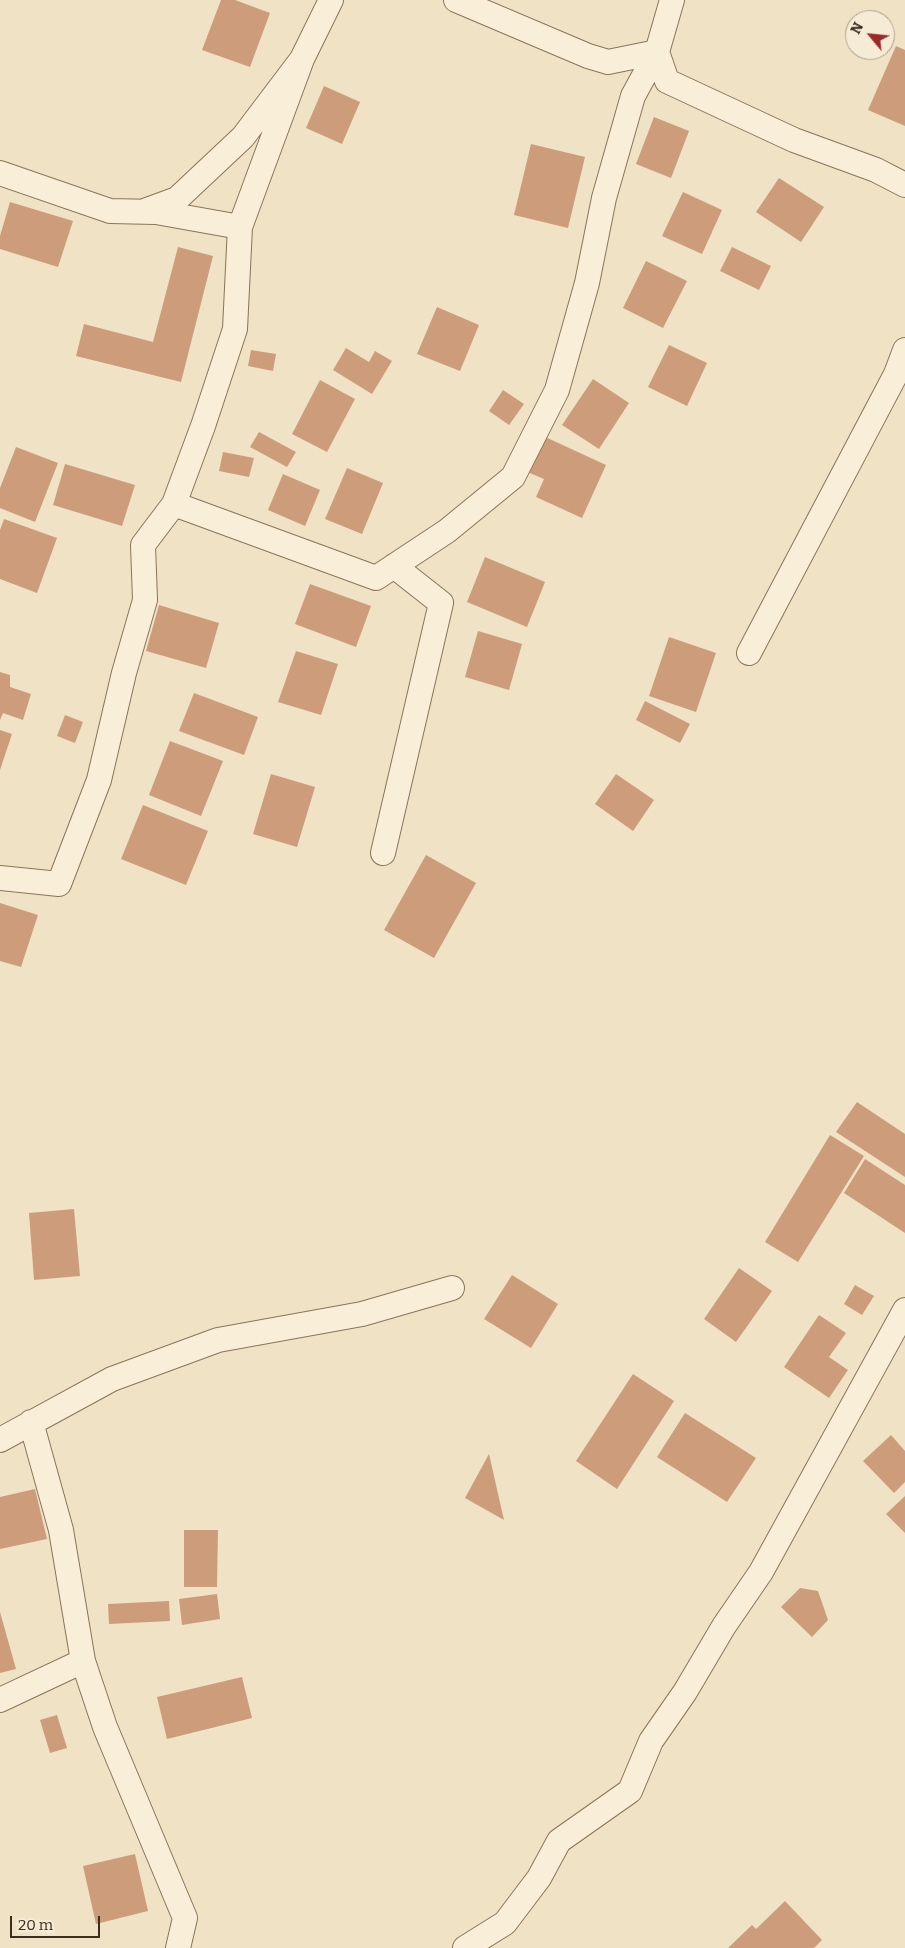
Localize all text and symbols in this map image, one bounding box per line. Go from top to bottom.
north arrow [845,10,895,60]
text: N [847,19,867,37]
scale bar [12,1906,102,1938]
text: 20 m [18,1916,53,1934]

